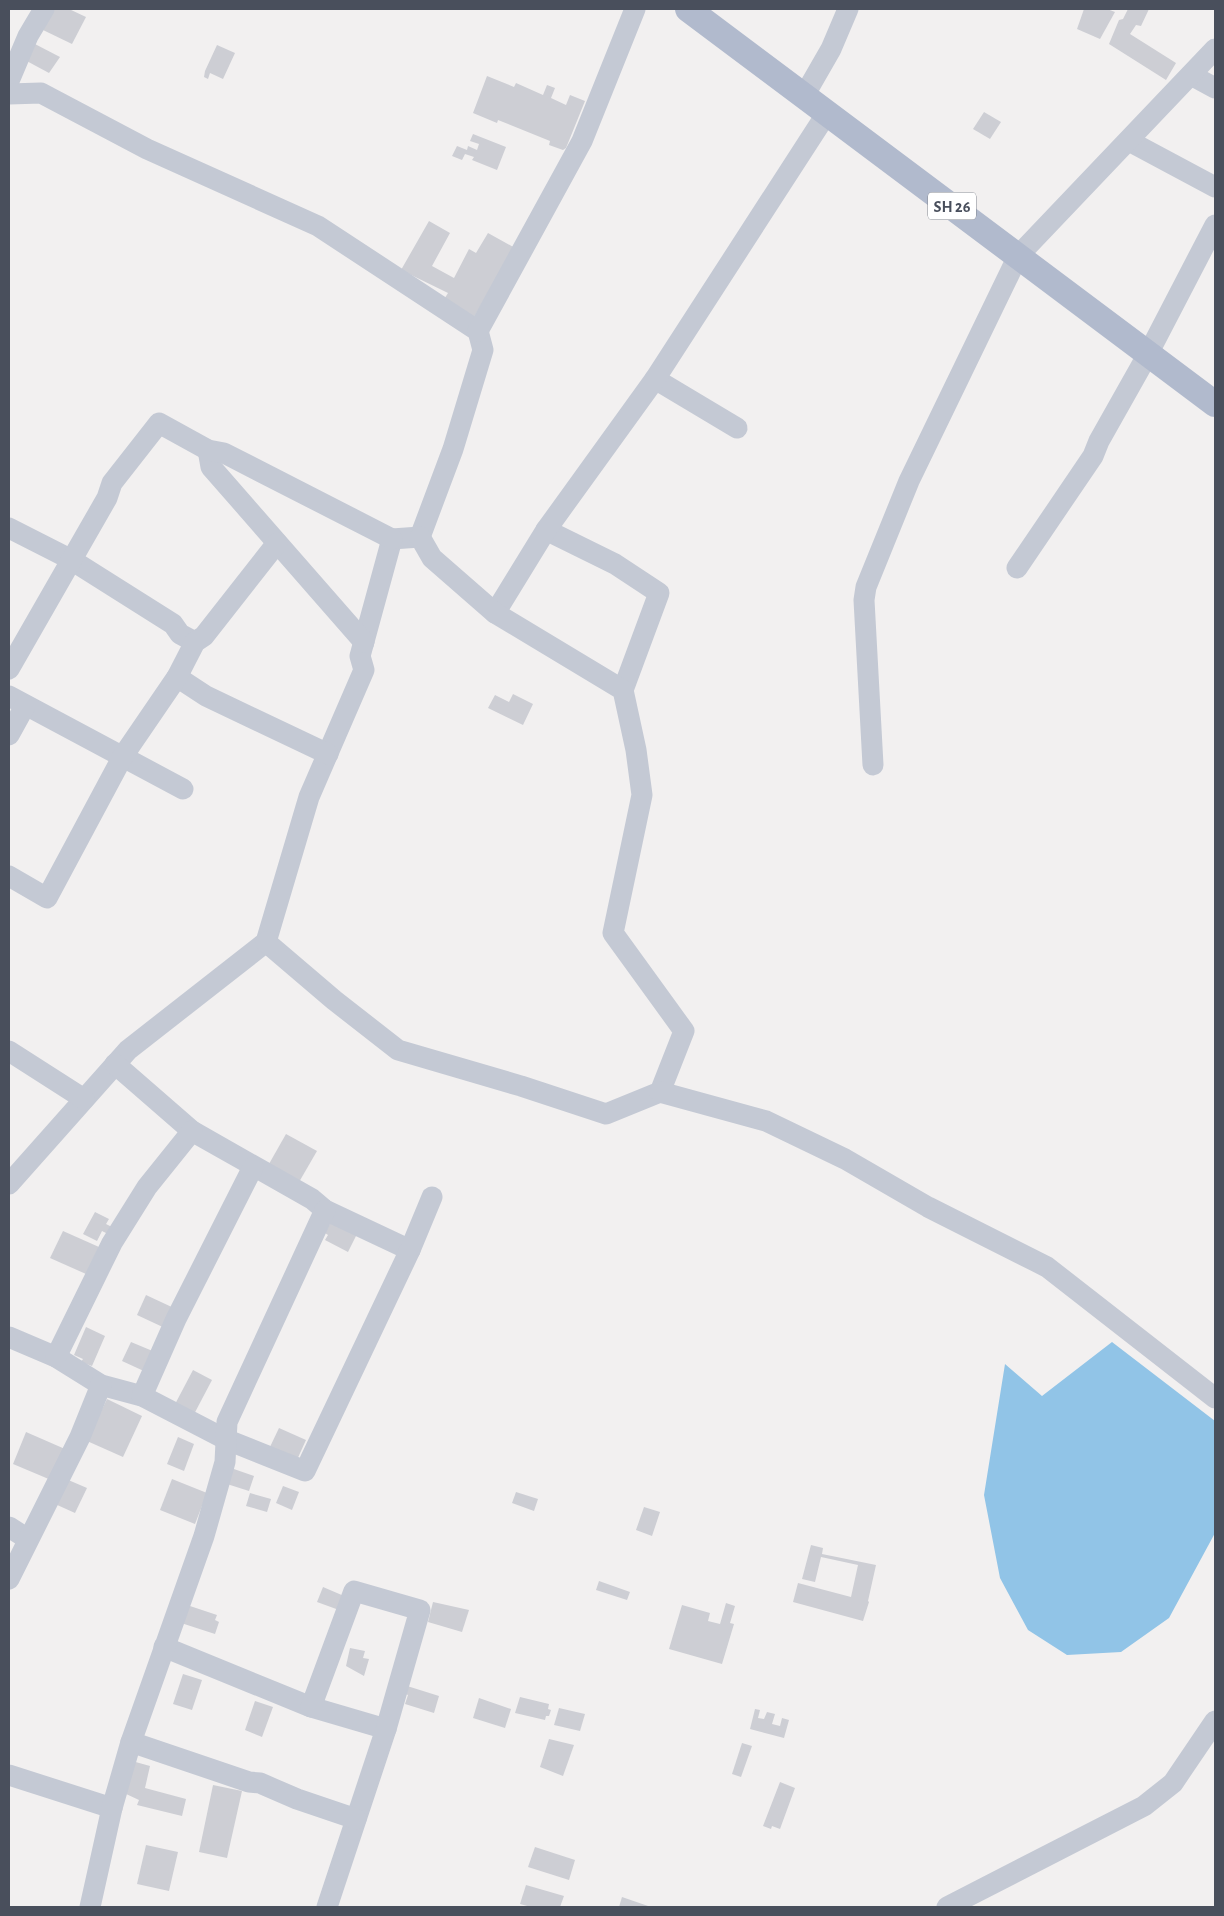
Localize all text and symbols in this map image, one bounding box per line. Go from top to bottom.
road number: SH 26 [928,192,976,220]

